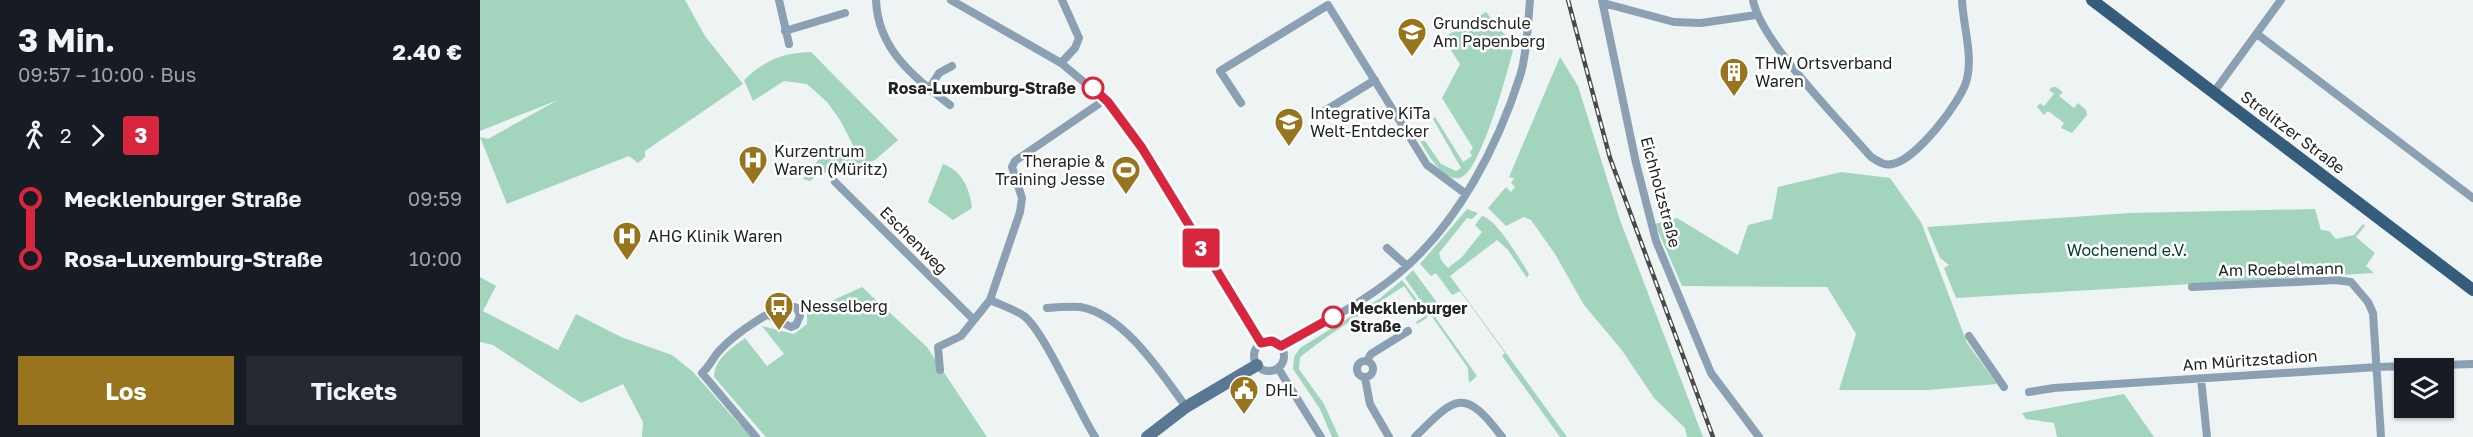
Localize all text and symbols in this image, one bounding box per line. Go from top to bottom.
place label: Grundschule Am Papenberg [1433,13,1545,51]
school or university icon: Grundschule Am Papenberg [1396,16,1428,58]
text: 3 Min. [18,20,115,59]
text: 2.40 € [392,38,462,65]
place label: THW Ortsverband Waren [1755,53,1892,91]
building icon: THW Ortsverband Waren [1718,56,1750,98]
text: 09:57 – 10:00 · Bus [18,62,196,86]
marker: Rosa-Luxemburg-Straße [1082,77,1104,99]
place label: Rosa-Luxemburg-Straße [888,78,1076,98]
street label: Strelitzer Straße [2237,86,2349,178]
place label: Integrative KiTa Welt-Entdecker [1310,103,1431,141]
school or university icon: Integrative KiTa Welt-Entdecker [1273,106,1305,148]
icon: walk [18,119,51,152]
icon: forward [81,119,114,152]
text: 3 [135,122,147,148]
text: 2 [60,123,72,147]
street label: Eichholzstraße [1637,134,1685,250]
place label: Kurzentrum Waren (Müritz) [774,141,888,179]
hospital icon: Kurzentrum Waren (Müritz) [737,144,769,186]
place label: Therapie & Training Jesse [995,151,1105,189]
sports icon: Therapie & Training Jesse [1110,154,1142,196]
text: Mecklenburger Straße [64,185,301,212]
text: 09:59 [408,186,462,210]
street label: Eschenweg [876,202,952,278]
hospital icon: AHG Klinik Waren [611,220,643,262]
place label: AHG Klinik Waren [648,226,783,246]
line badge: 3 [1182,228,1220,268]
text: 3 [1195,235,1207,261]
park label: Wochenend e.V. [2067,240,2187,260]
text: Rosa-Luxemburg-Straße [64,245,323,272]
text: 10:00 [409,246,462,270]
street label: Am Roebelmann [2218,258,2344,280]
bus stop icon: Nesselberg [763,290,795,332]
place label: Nesselberg [800,296,888,316]
place label: Mecklenburger Straße [1350,298,1467,336]
marker: Mecklenburger Straße [1322,306,1344,328]
street label: Am Müritzstadion [2182,345,2318,375]
button: Los [18,356,234,425]
button: Tickets [246,356,462,425]
map controls [2394,358,2454,418]
button: layers [2394,358,2454,418]
public building icon: DHL [1228,374,1260,416]
place label: DHL [1265,380,1297,400]

